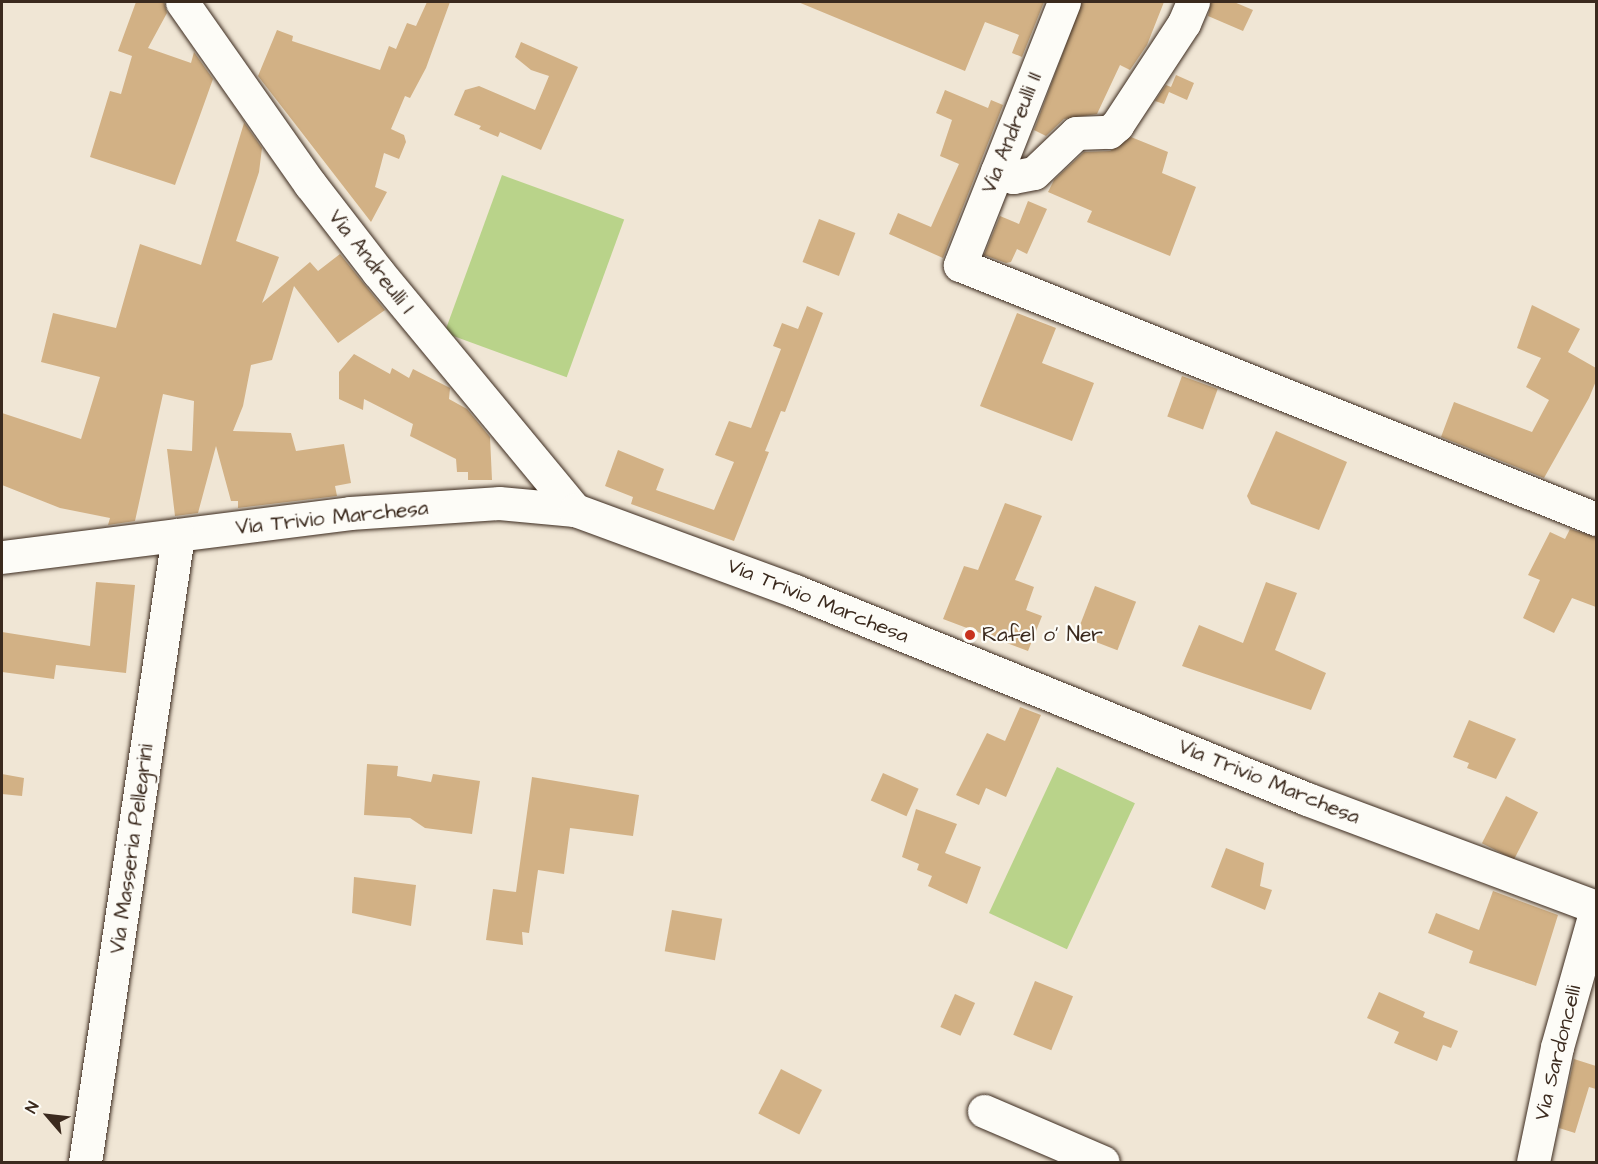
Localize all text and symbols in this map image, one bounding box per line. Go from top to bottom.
street label: Via Andreulli II [976,69,1048,197]
street label: Via Andreulli I [323,205,419,319]
street label: Via Trivio Marchesa [234,495,430,541]
street label: Via Trivio Marchesa [724,553,912,649]
place label: Rafel o' Ner [982,622,1103,648]
marker: Rafel o' Ner [963,628,977,642]
street label: Via Trivio Marchesa [1175,734,1363,830]
street label: Via Masseria Pellegrini [105,742,159,956]
street label: Via Sardoncelli [1529,983,1587,1123]
north arrow [18,1086,78,1146]
text: N [20,1098,44,1117]

